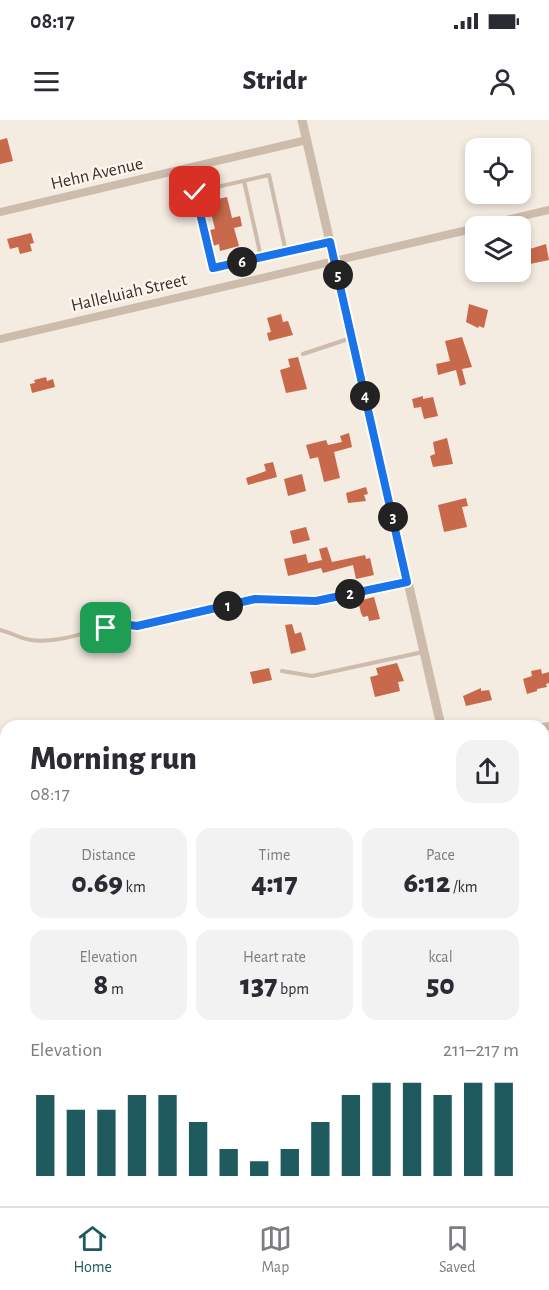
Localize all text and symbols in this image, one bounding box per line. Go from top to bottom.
text: 08:17 [30,10,75,32]
icon: menu [30,65,63,98]
icon: person [486,65,519,98]
text: Stridr [242,67,307,94]
map controls [465,138,531,282]
button: locate [465,138,531,204]
street label: Hehn Avenue [49,155,145,193]
pin [169,166,220,217]
icon: check [178,175,211,208]
button: layers [465,216,531,282]
pin: 6 [227,247,257,277]
text: 6 [238,254,246,270]
pin: 5 [323,260,353,290]
text: 5 [335,267,341,283]
street label: Halleluiah Street [69,271,189,315]
pin: 4 [350,381,380,411]
text: 4 [361,388,369,404]
pin: 3 [378,502,408,532]
text: 3 [390,509,396,525]
pin: 2 [335,579,365,609]
text: 2 [346,586,354,602]
pin: 1 [213,591,243,621]
text: 1 [225,598,231,614]
pin [80,602,131,653]
icon: arrive [89,611,122,644]
button: share [456,740,519,803]
text: Morning run [30,743,197,776]
text: 08:17 [30,784,70,804]
text: Distance [81,847,136,863]
text: Time [259,847,290,863]
text: Pace [426,847,455,863]
text: 0.69 [71,868,123,898]
text: 4:17 [251,868,298,898]
text: 6:12 [403,868,450,898]
text: km [123,879,146,895]
text: /km [450,879,478,895]
text: Elevation [80,949,137,965]
text: Heart rate [243,949,306,965]
text: kcal [428,949,453,965]
text: 8 [93,970,108,1000]
text: 137 [240,970,277,1000]
text: 50 [426,970,455,1000]
text: m [108,981,124,997]
text: bpm [277,981,309,997]
text: Elevation [30,1040,102,1060]
text: 211–217 m [443,1040,519,1060]
tab: Home [73,1222,112,1277]
tab: Map [259,1222,292,1277]
tab: Saved [439,1222,476,1277]

